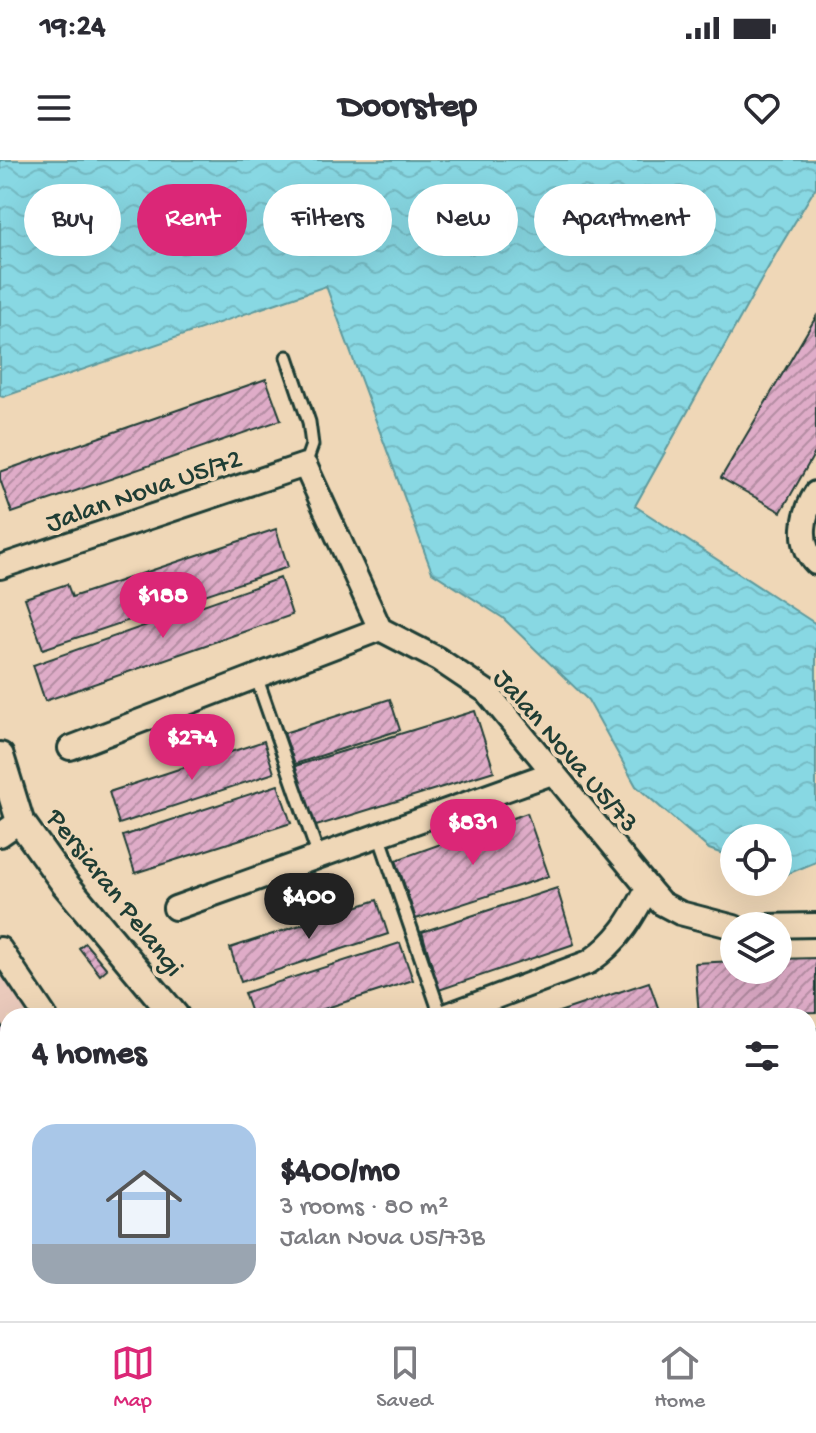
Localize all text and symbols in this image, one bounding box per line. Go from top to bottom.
text: 19:24 [40,11,105,46]
icon: menu [32,86,76,130]
icon: heart [740,86,784,130]
text: Doorstep [339,87,477,130]
chip: Buy [24,184,121,256]
chip: Rent [137,184,247,256]
chip: Filters [263,184,392,256]
chip: New [408,184,518,256]
chip: Apartment [534,184,716,256]
street label: Jalan Nova U5/72 [42,443,247,541]
pin: $188 [116,572,210,640]
text: $188 [138,582,188,613]
street label: Jalan Nova U5/73 [485,663,645,841]
pin: $274 [145,714,239,782]
text: $274 [167,724,217,755]
pin: $831 [426,799,520,867]
street label: Persiaran Pelangi [37,802,189,984]
text: $831 [448,809,498,840]
map controls [720,824,792,984]
button: locate [720,824,792,896]
pin: $400 [262,873,356,941]
text: $400 [282,883,336,914]
button: layers [720,912,792,984]
icon: filters [740,1034,784,1078]
text: 4 homes [32,1036,146,1076]
text: $400/mo [280,1153,400,1193]
icon: home [96,1156,192,1252]
text: 3 rooms · 80 m² [280,1193,448,1224]
text: Jalan Nova U5/73B [280,1224,485,1255]
tab: Map [111,1341,155,1415]
tab: Saved [376,1341,433,1415]
tab: Home [654,1341,705,1415]

